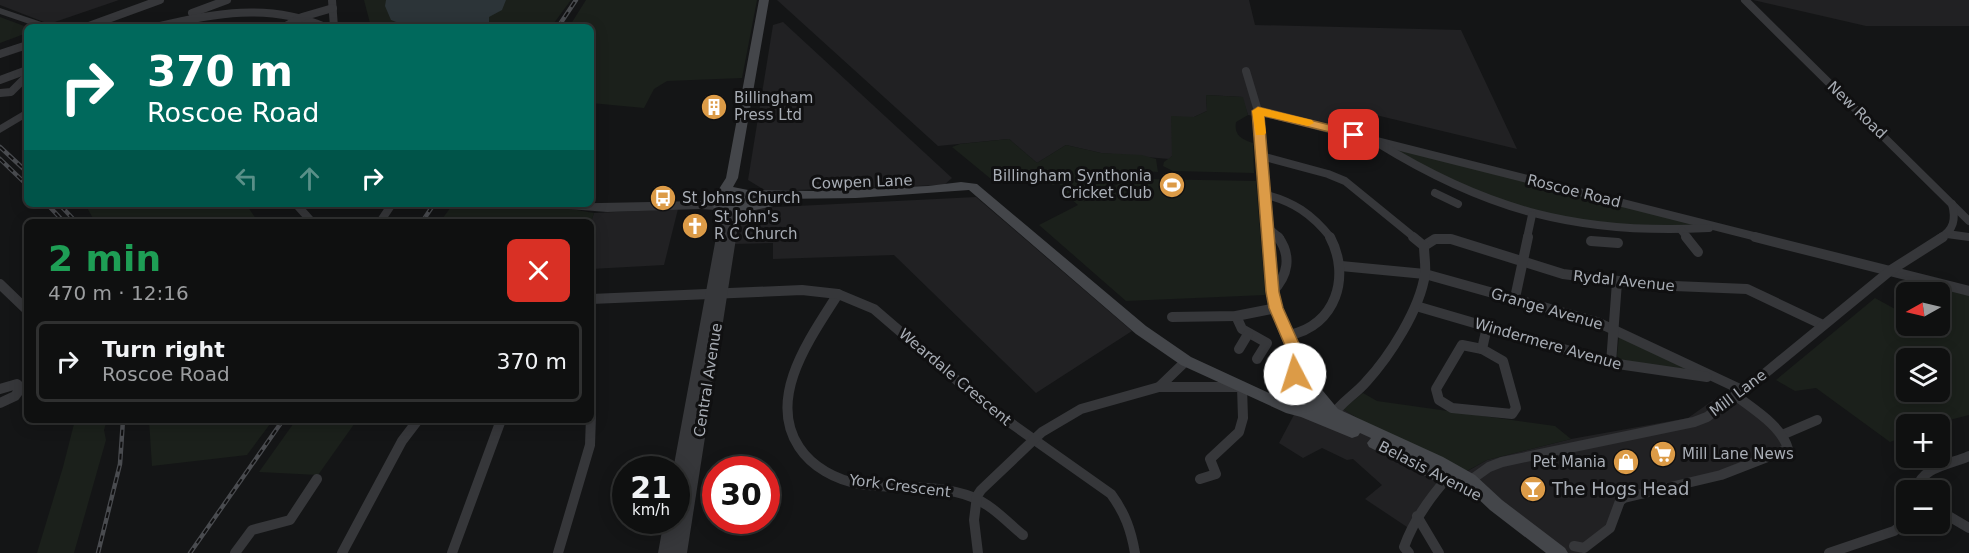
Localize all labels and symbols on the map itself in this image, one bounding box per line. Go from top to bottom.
street label: New Road [1824,77,1890,143]
place label: Billingham Press Ltd [734,89,813,124]
building icon: Billingham Press Ltd [699,92,729,122]
pin [1328,109,1379,160]
place label: Billingham Synthonia Cricket Club [993,167,1152,202]
sports icon: Billingham Synthonia Cricket Club [1157,170,1187,200]
street label: Cowpen Lane [811,171,913,193]
street label: Roscoe Road [1525,171,1623,211]
bus stop icon: St Johns Church [648,183,678,213]
place label: St Johns Church [682,189,800,207]
place label: St John's R C Church [714,208,798,243]
church icon: St John's R C Church [680,211,710,241]
street label: Rydal Avenue [1572,267,1676,295]
north arrow [1896,282,1950,336]
street label: Grange Avenue [1489,284,1605,334]
street label: Windermere Avenue [1472,314,1624,374]
street label: Central Avenue [690,322,726,438]
street label: Weardale Crescent [895,325,1015,429]
position arrow [1263,342,1327,406]
street label: Mill Lane [1706,366,1770,420]
street label: Belasis Avenue [1375,437,1485,505]
supermarket icon: Mill Lane News [1648,439,1678,469]
place label: Mill Lane News [1682,445,1794,463]
shop icon: Pet Mania [1611,447,1641,477]
place label: Pet Mania [1533,453,1606,471]
speed limit sign: 30 [702,456,780,534]
street label: York Crescent [847,471,952,501]
bar icon: The Hogs Head [1518,474,1548,504]
place label: The Hogs Head [1551,478,1689,499]

